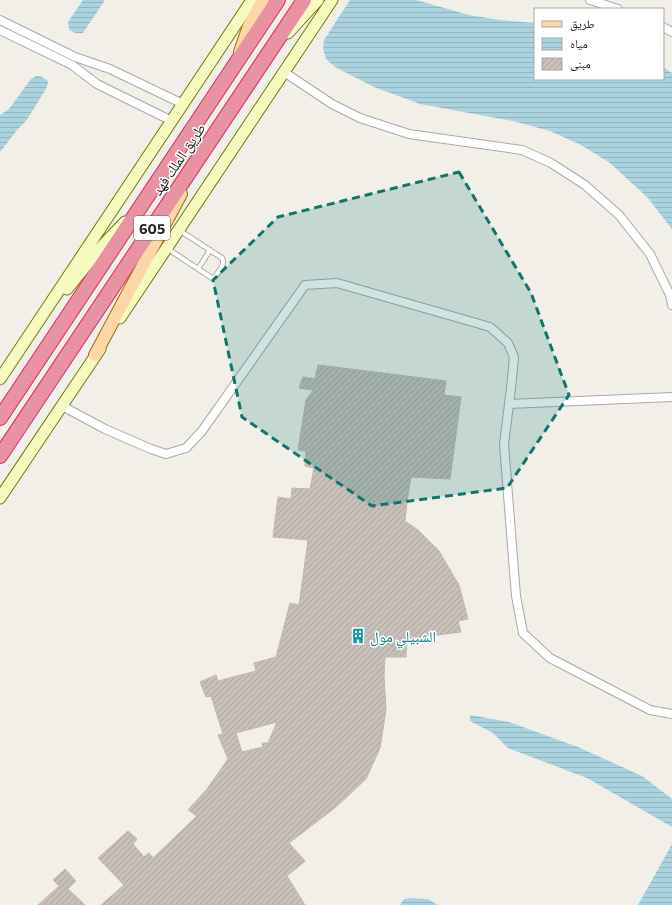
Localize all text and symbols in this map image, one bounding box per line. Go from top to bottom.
legend [534,8,664,80]
text: طريق [570,16,595,31]
text: مياه [570,36,588,51]
text: مبنى [570,56,591,71]
street label: طريق الملك فهد [147,119,210,200]
road number: 605 [134,216,170,240]
building icon: الشبيلي مول [349,627,367,645]
place label: الشبيلي مول [370,627,436,649]

